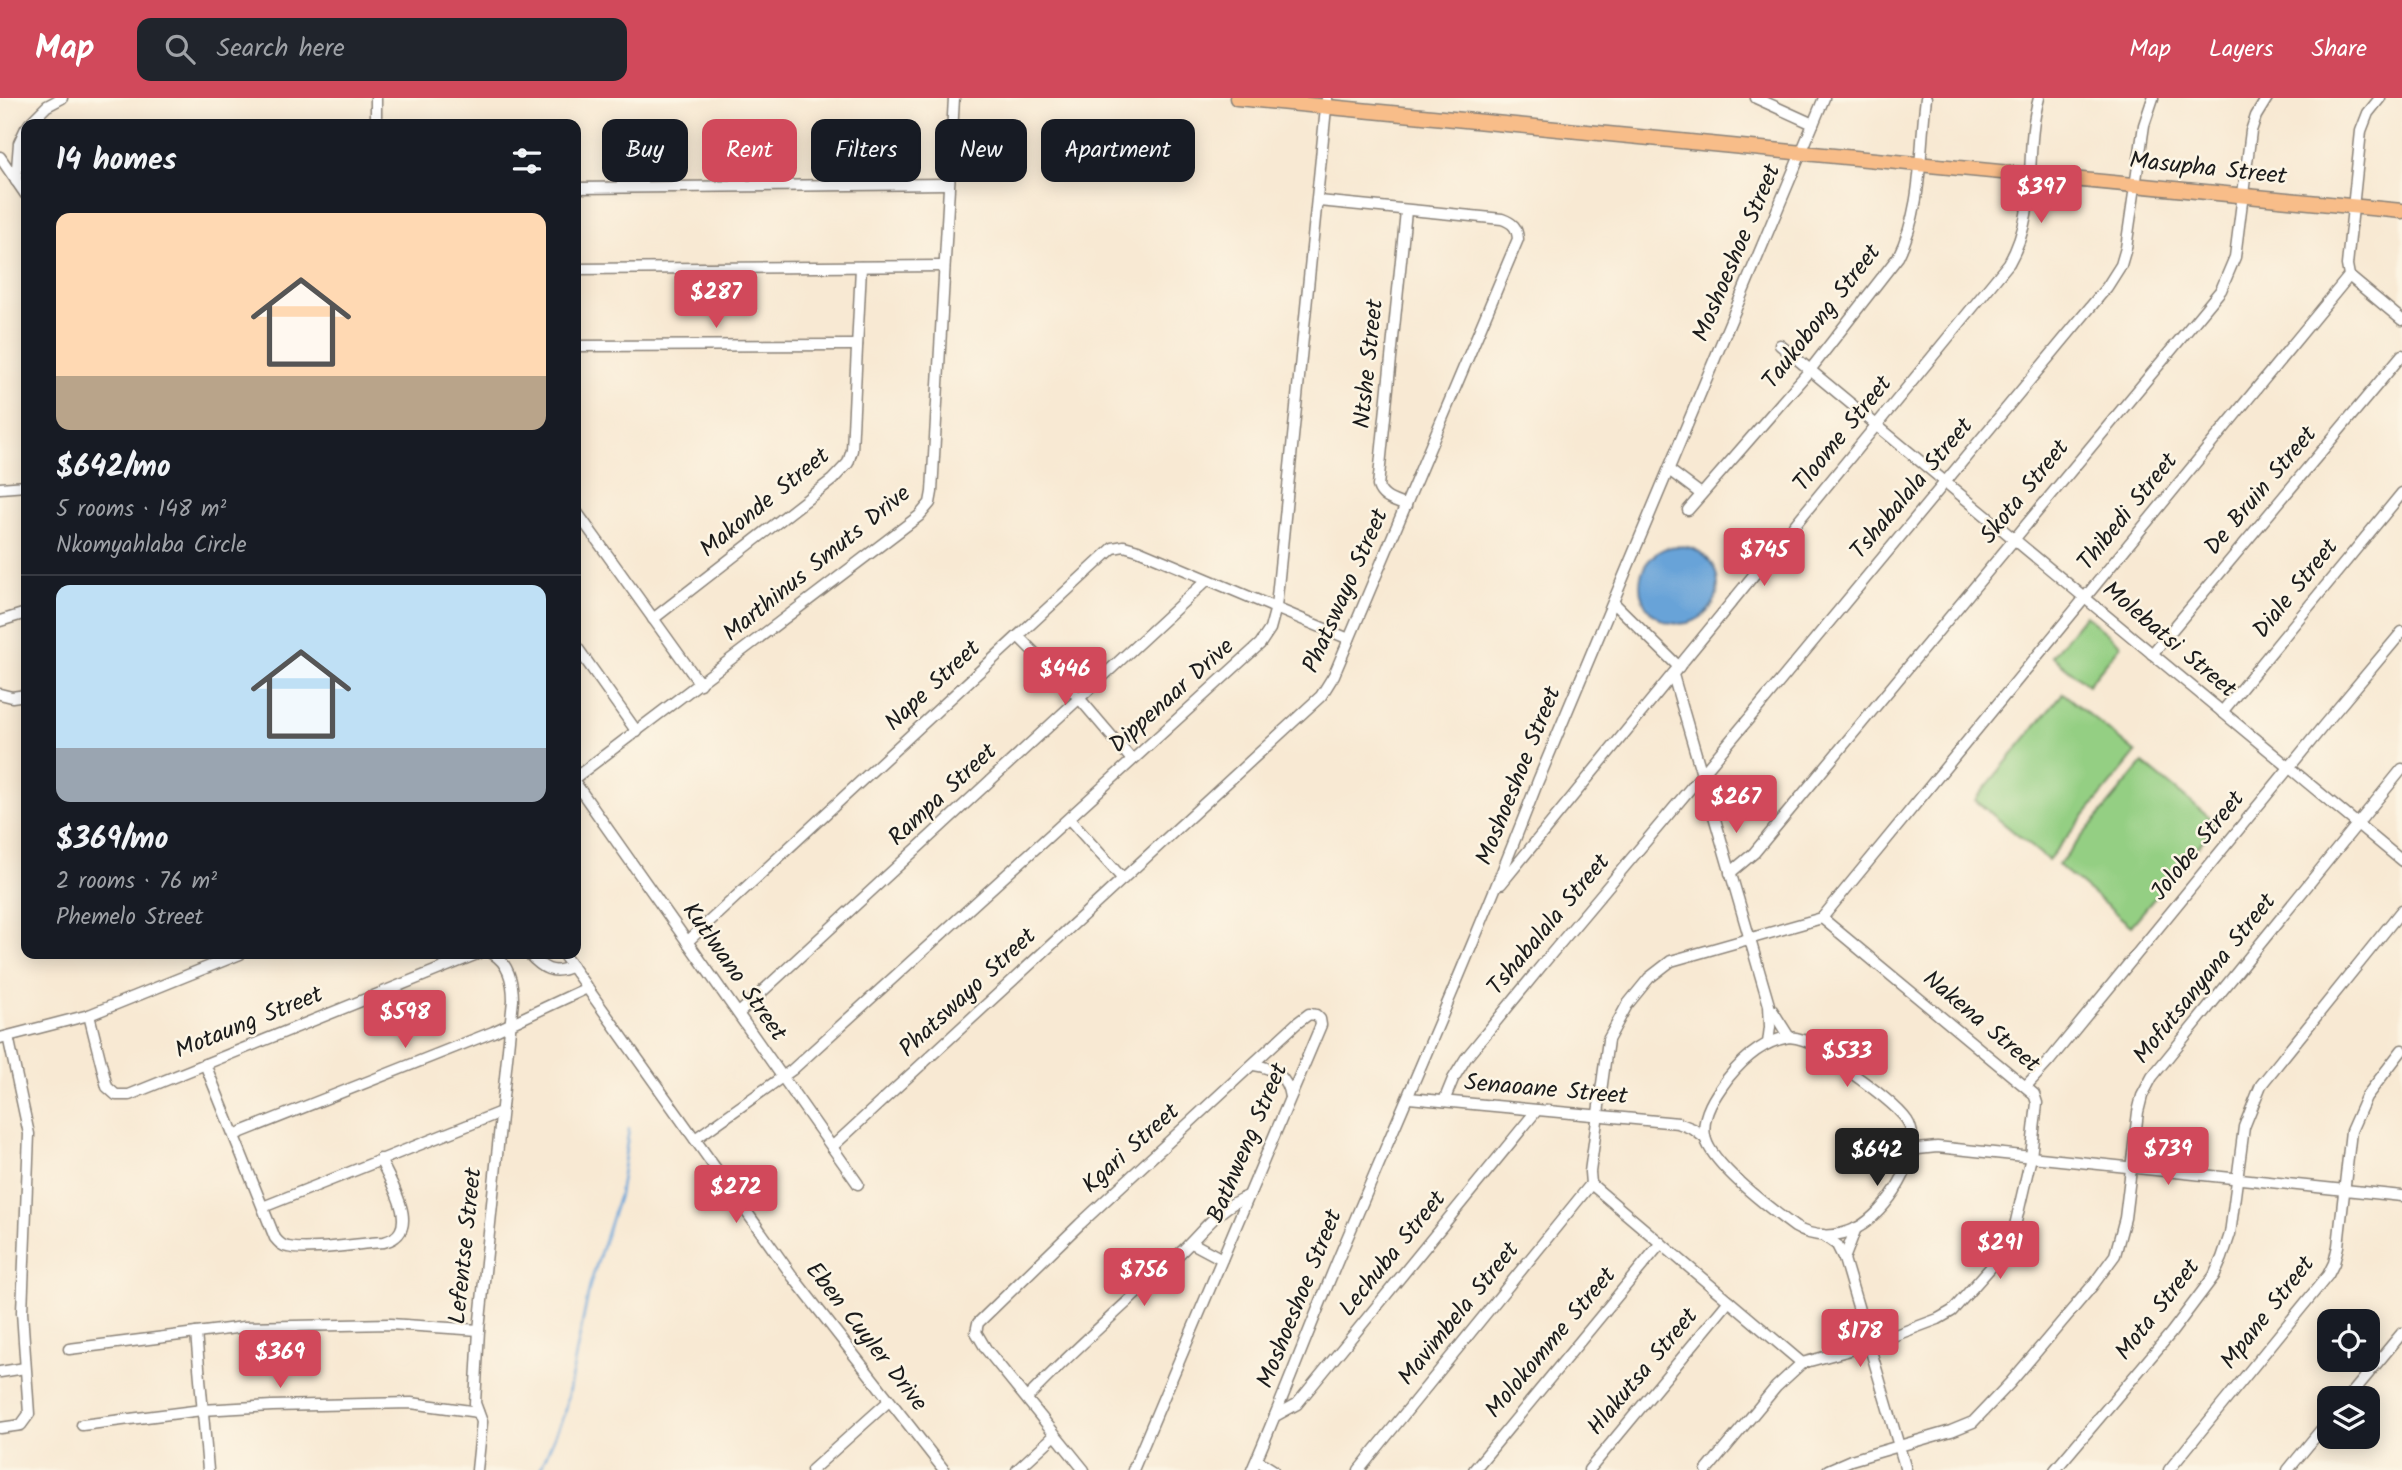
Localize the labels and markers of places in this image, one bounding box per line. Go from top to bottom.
pin: $397 [2000,166,2082,225]
pin: $287 [675,271,757,330]
pin: $745 [1723,528,1805,588]
pin: $446 [1024,648,1106,707]
pin: $267 [1695,776,1777,835]
pin: $598 [364,990,446,1050]
pin: $533 [1806,1030,1888,1089]
pin: $642 [1836,1128,1918,1188]
pin: $739 [2127,1128,2209,1187]
pin: $272 [695,1166,777,1225]
pin: $291 [1959,1222,2041,1281]
pin: $756 [1103,1248,1185,1308]
pin: $178 [1819,1310,1901,1369]
pin: $369 [239,1330,321,1390]

